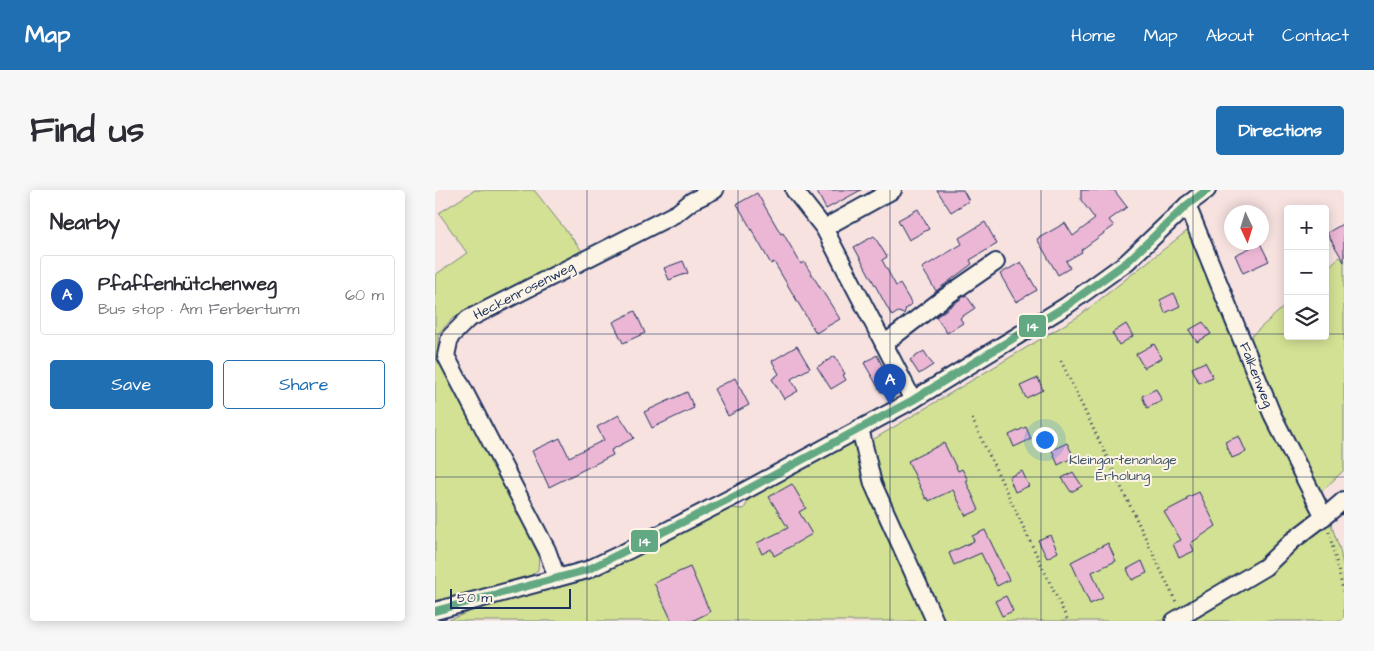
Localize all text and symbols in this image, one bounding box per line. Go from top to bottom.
text: Map [25,18,70,52]
text: Home [1071,23,1116,48]
text: Map [1144,23,1178,48]
text: About [1206,23,1254,48]
text: Contact [1282,23,1349,48]
text: Find us [30,106,144,155]
button: Directions [1216,106,1344,155]
north arrow [1224,205,1269,250]
map controls [1284,205,1329,340]
button: + [1284,205,1329,250]
text: Nearby [50,208,120,237]
button: − [1284,250,1329,295]
street label: Heckenrosenweg [470,257,578,325]
text: Pfaffenhütchenweg [98,271,277,298]
text: A [62,284,72,306]
text: 60 m [345,284,384,306]
button: layers [1284,295,1329,340]
text: Bus stop · Am Ferberturm [98,298,299,320]
line badge: 14 [1018,314,1047,338]
text: 14 [1027,317,1039,337]
street label: Falkenweg [1234,340,1278,410]
button: Save [50,360,213,409]
button: Share [223,360,385,409]
pin: A [874,364,906,405]
your location [1032,427,1058,453]
park label: Kleingartenanlage Erholung [1069,450,1177,486]
line badge: 14 [630,529,659,553]
text: 14 [639,532,651,552]
scale bar [450,586,571,609]
text: 50 m [457,588,492,608]

